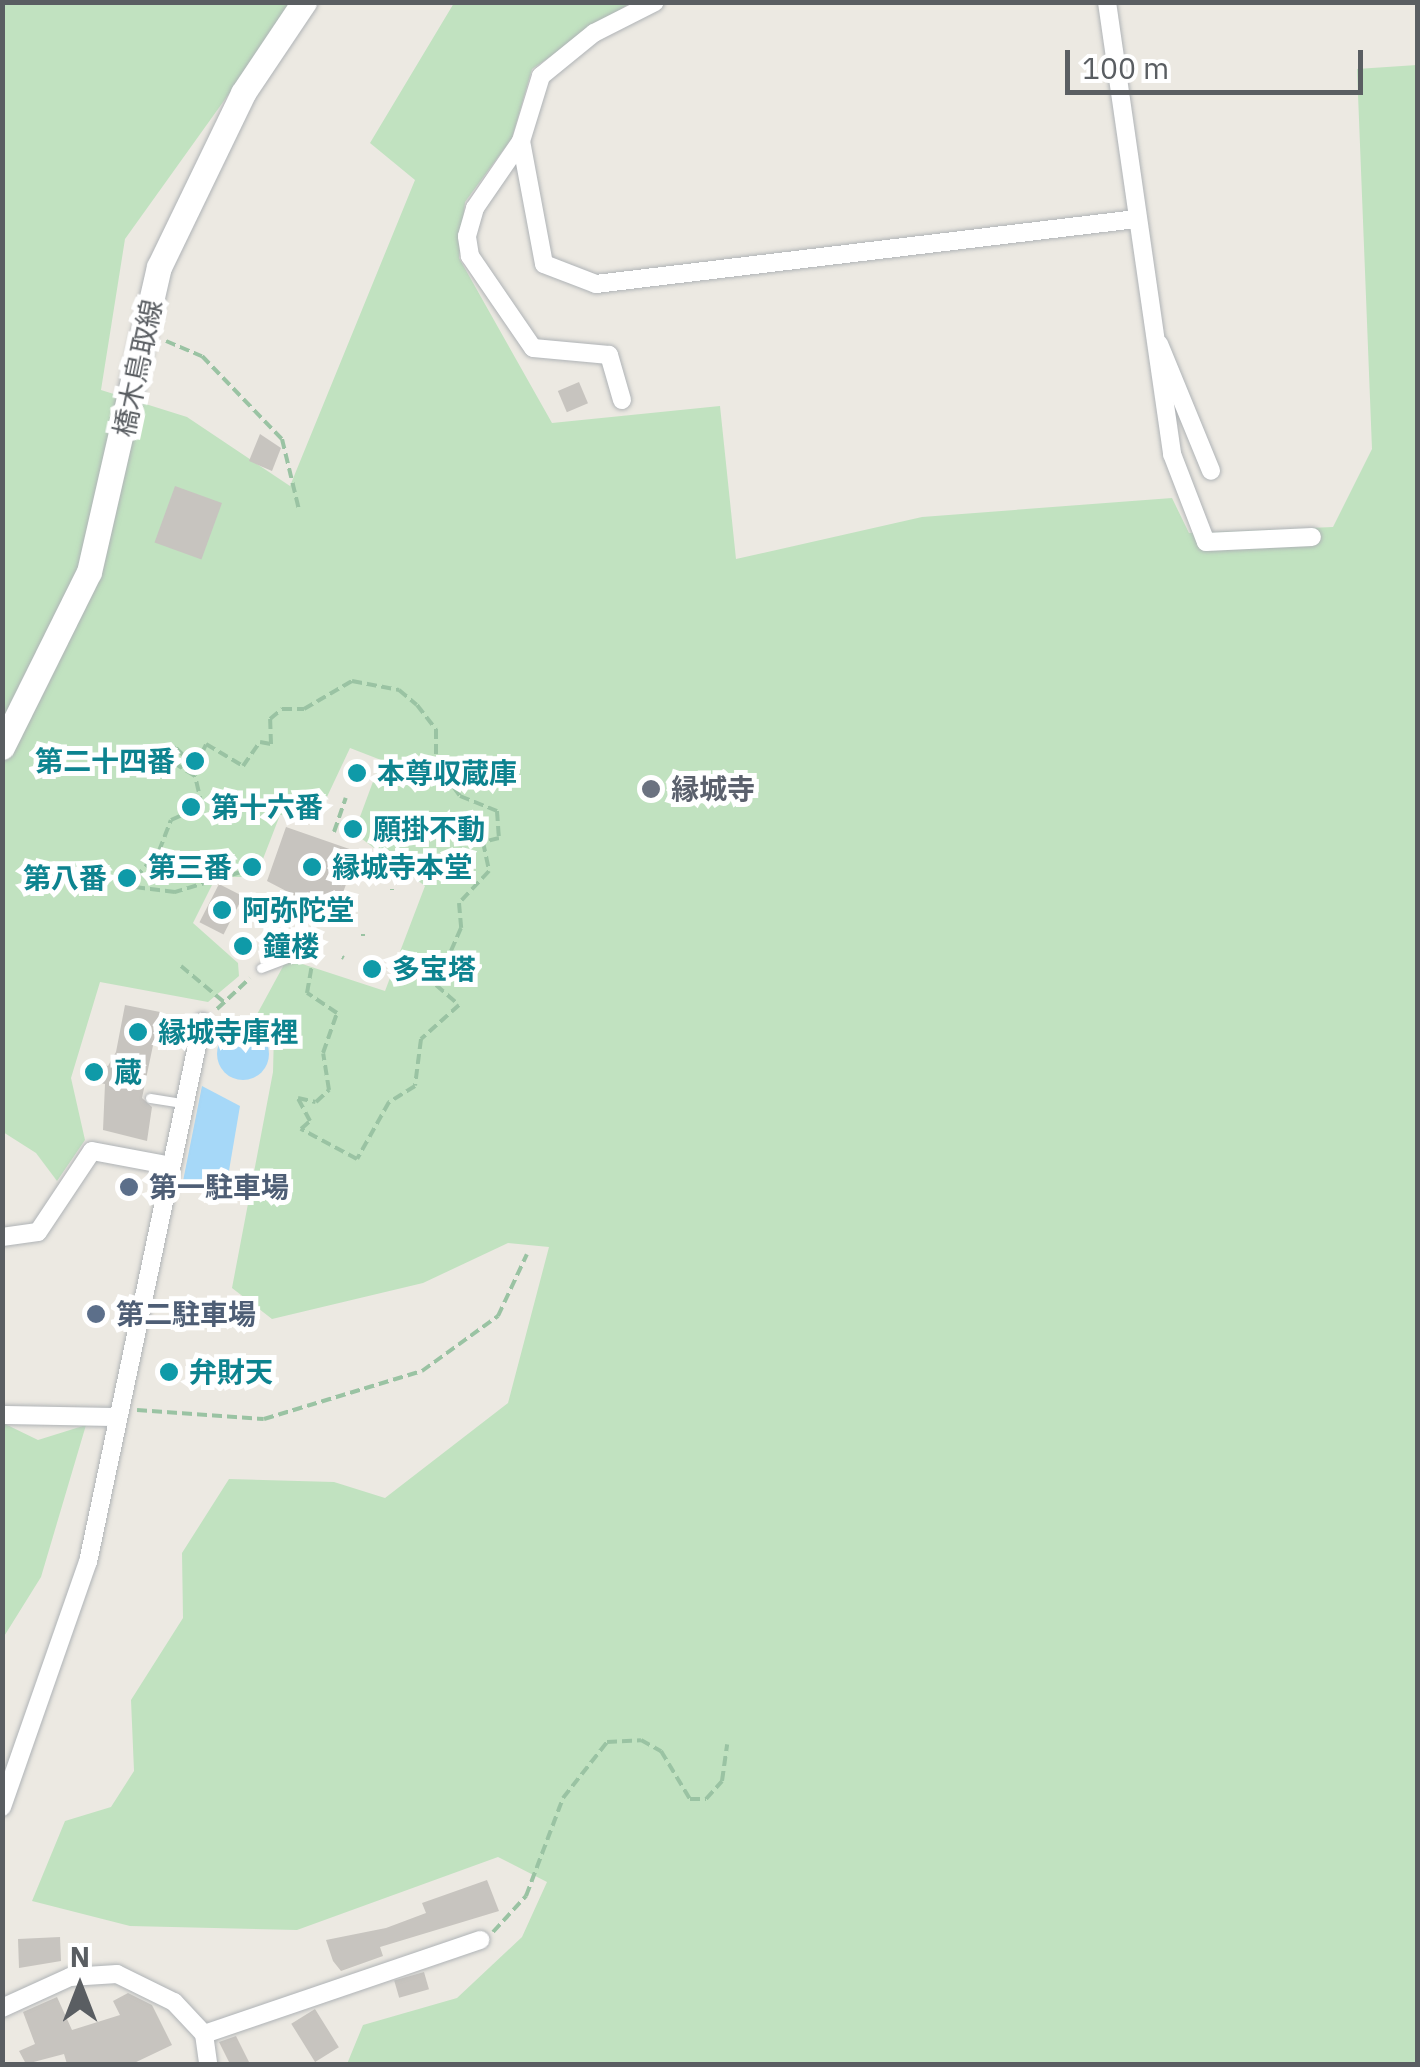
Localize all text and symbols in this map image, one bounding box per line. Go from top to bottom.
scale bar [1070,30,1368,92]
text: 100 m [1082,48,1169,87]
street label: 橋木鳥取線 [107,296,169,440]
place label: 第二十四番 [35,744,175,778]
marker: 第二十四番 [184,750,206,772]
place label: 本尊収蔵庫 [377,756,517,790]
marker: 本尊収蔵庫 [346,762,368,784]
place label: 縁城寺 [671,772,755,806]
marker: 縁城寺 [640,778,662,800]
place label: 第十六番 [211,790,323,824]
marker: 第十六番 [180,796,202,818]
place label: 願掛不動 [373,812,485,846]
marker: 願掛不動 [342,818,364,840]
place label: 第三番 [148,850,232,884]
place label: 縁城寺本堂 [332,850,472,884]
marker: 第三番 [241,856,263,878]
marker: 縁城寺本堂 [301,856,323,878]
place label: 第八番 [23,861,107,895]
marker: 第八番 [116,867,138,889]
place label: 阿弥陀堂 [242,893,354,927]
marker: 阿弥陀堂 [211,899,233,921]
place label: 鐘楼 [263,929,319,963]
marker: 鐘楼 [232,935,254,957]
place label: 多宝塔 [392,952,476,986]
marker: 多宝塔 [361,958,383,980]
place label: 縁城寺庫裡 [158,1015,298,1049]
marker: 縁城寺庫裡 [127,1021,149,1043]
place label: 蔵 [114,1055,142,1089]
marker: 蔵 [83,1061,105,1083]
place label: 第一駐車場 [149,1170,289,1204]
marker: 第一駐車場 [118,1176,140,1198]
place label: 第二駐車場 [116,1297,256,1331]
marker: 第二駐車場 [85,1303,107,1325]
place label: 弁財天 [189,1355,273,1389]
marker: 弁財天 [158,1361,180,1383]
north arrow [30,1937,130,2037]
text: N [70,1938,90,1975]

